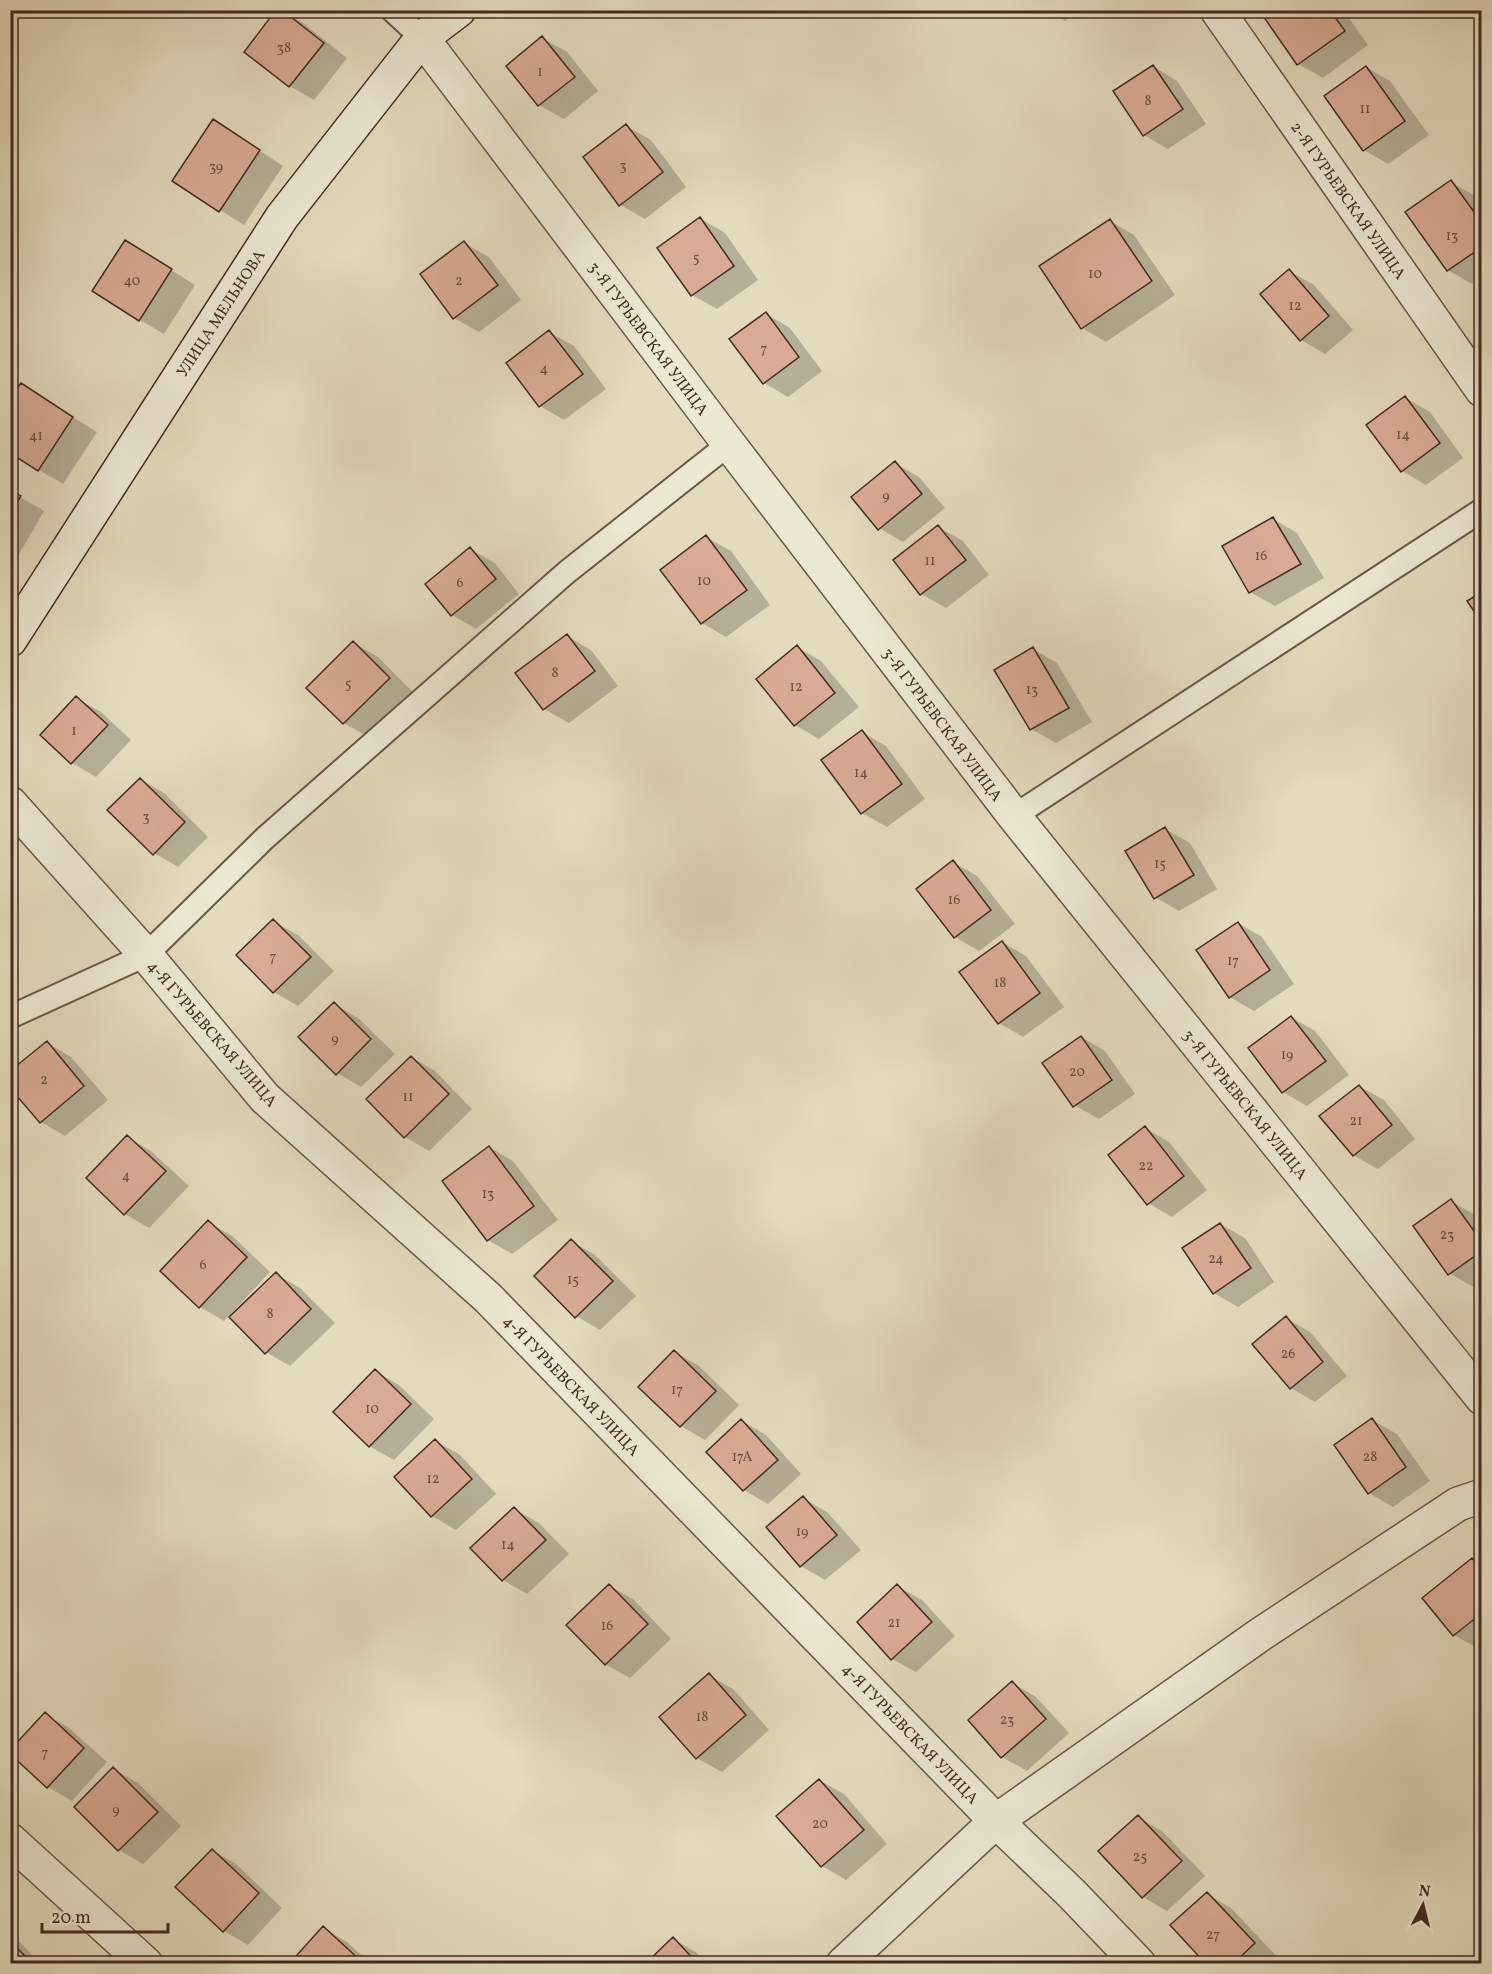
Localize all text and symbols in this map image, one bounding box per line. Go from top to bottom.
house number: 38 [277,39,291,58]
house number: 1 [537,63,543,82]
house number: 8 [1144,92,1152,111]
house number: 11 [1360,100,1370,119]
street label: 2-Я ГУРЬЕВСКАЯ УЛИЦА [1284,118,1410,284]
house number: 3 [619,157,627,176]
house number: 39 [209,158,223,177]
house number: 13 [1446,227,1458,246]
street label: УЛИЦА МЕЛЬНОВА [172,246,271,382]
house number: 5 [693,249,699,268]
street label: 3-Я ГУРЬЕВСКАЯ УЛИЦА [582,258,713,421]
house number: 10 [1088,265,1102,284]
house number: 40 [124,272,140,291]
house number: 2 [455,272,463,291]
house number: 12 [1289,297,1301,316]
house number: 7 [761,340,768,359]
house number: 4 [540,360,548,379]
house number: 14 [1396,426,1410,445]
house number: 41 [29,427,43,446]
house number: 9 [882,487,890,506]
house number: 16 [1255,547,1267,566]
house number: 11 [925,552,935,571]
house number: 10 [697,572,711,591]
house number: 6 [456,574,464,593]
street label: 3-Я ГУРЬЕВСКАЯ УЛИЦА [876,644,1007,807]
house number: 8 [551,664,559,683]
house number: 5 [345,675,351,694]
house number: 12 [790,678,802,697]
house number: 13 [1026,681,1038,700]
house number: 1 [71,722,77,741]
house number: 14 [854,764,868,783]
house number: 3 [142,808,150,827]
house number: 15 [1154,855,1166,874]
house number: 16 [948,891,960,910]
house number: 7 [270,948,277,967]
house number: 17 [1227,952,1239,971]
street label: 4-Я ГУРЬЕВСКАЯ УЛИЦА [141,956,282,1113]
house number: 18 [994,974,1006,993]
street label: 3-Я ГУРЬЕВСКАЯ УЛИЦА [1177,1025,1312,1185]
house number: 9 [331,1030,339,1049]
house number: 19 [1281,1046,1293,1065]
house number: 20 [1069,1063,1085,1082]
house number: 2 [40,1071,48,1090]
house number: 11 [403,1088,413,1107]
house number: 21 [1350,1112,1362,1131]
house number: 22 [1138,1157,1154,1176]
house number: 4 [122,1167,130,1186]
house number: 13 [482,1185,494,1204]
house number: 23 [1440,1226,1454,1245]
house number: 24 [1208,1250,1224,1269]
house number: 6 [199,1256,207,1275]
house number: 15 [567,1271,579,1290]
house number: 8 [266,1305,274,1324]
street label: 4-Я ГУРЬЕВСКАЯ УЛИЦА [497,1311,644,1462]
house number: 26 [1281,1345,1295,1364]
house number: 17 [671,1381,683,1400]
house number: 10 [365,1400,379,1419]
house number: 17А [732,1448,752,1467]
house number: 28 [1363,1448,1377,1467]
house number: 12 [427,1470,439,1489]
house number: 19 [796,1523,808,1542]
house number: 14 [501,1536,515,1555]
house number: 21 [888,1614,900,1633]
house number: 16 [601,1617,613,1636]
street label: 4-Я ГУРЬЕВСКАЯ УЛИЦА [836,1659,983,1810]
house number: 18 [696,1708,708,1727]
house number: 23 [1000,1711,1014,1730]
house number: 7 [42,1744,49,1763]
house number: 9 [112,1801,120,1820]
house number: 20 [812,1815,828,1834]
house number: 25 [1133,1848,1147,1867]
north arrow [1393,1875,1453,1935]
text: N [1417,1880,1432,1904]
scale bar [42,1896,168,1934]
text: 20 m [51,1906,91,1931]
house number: 27 [1206,1926,1220,1945]

